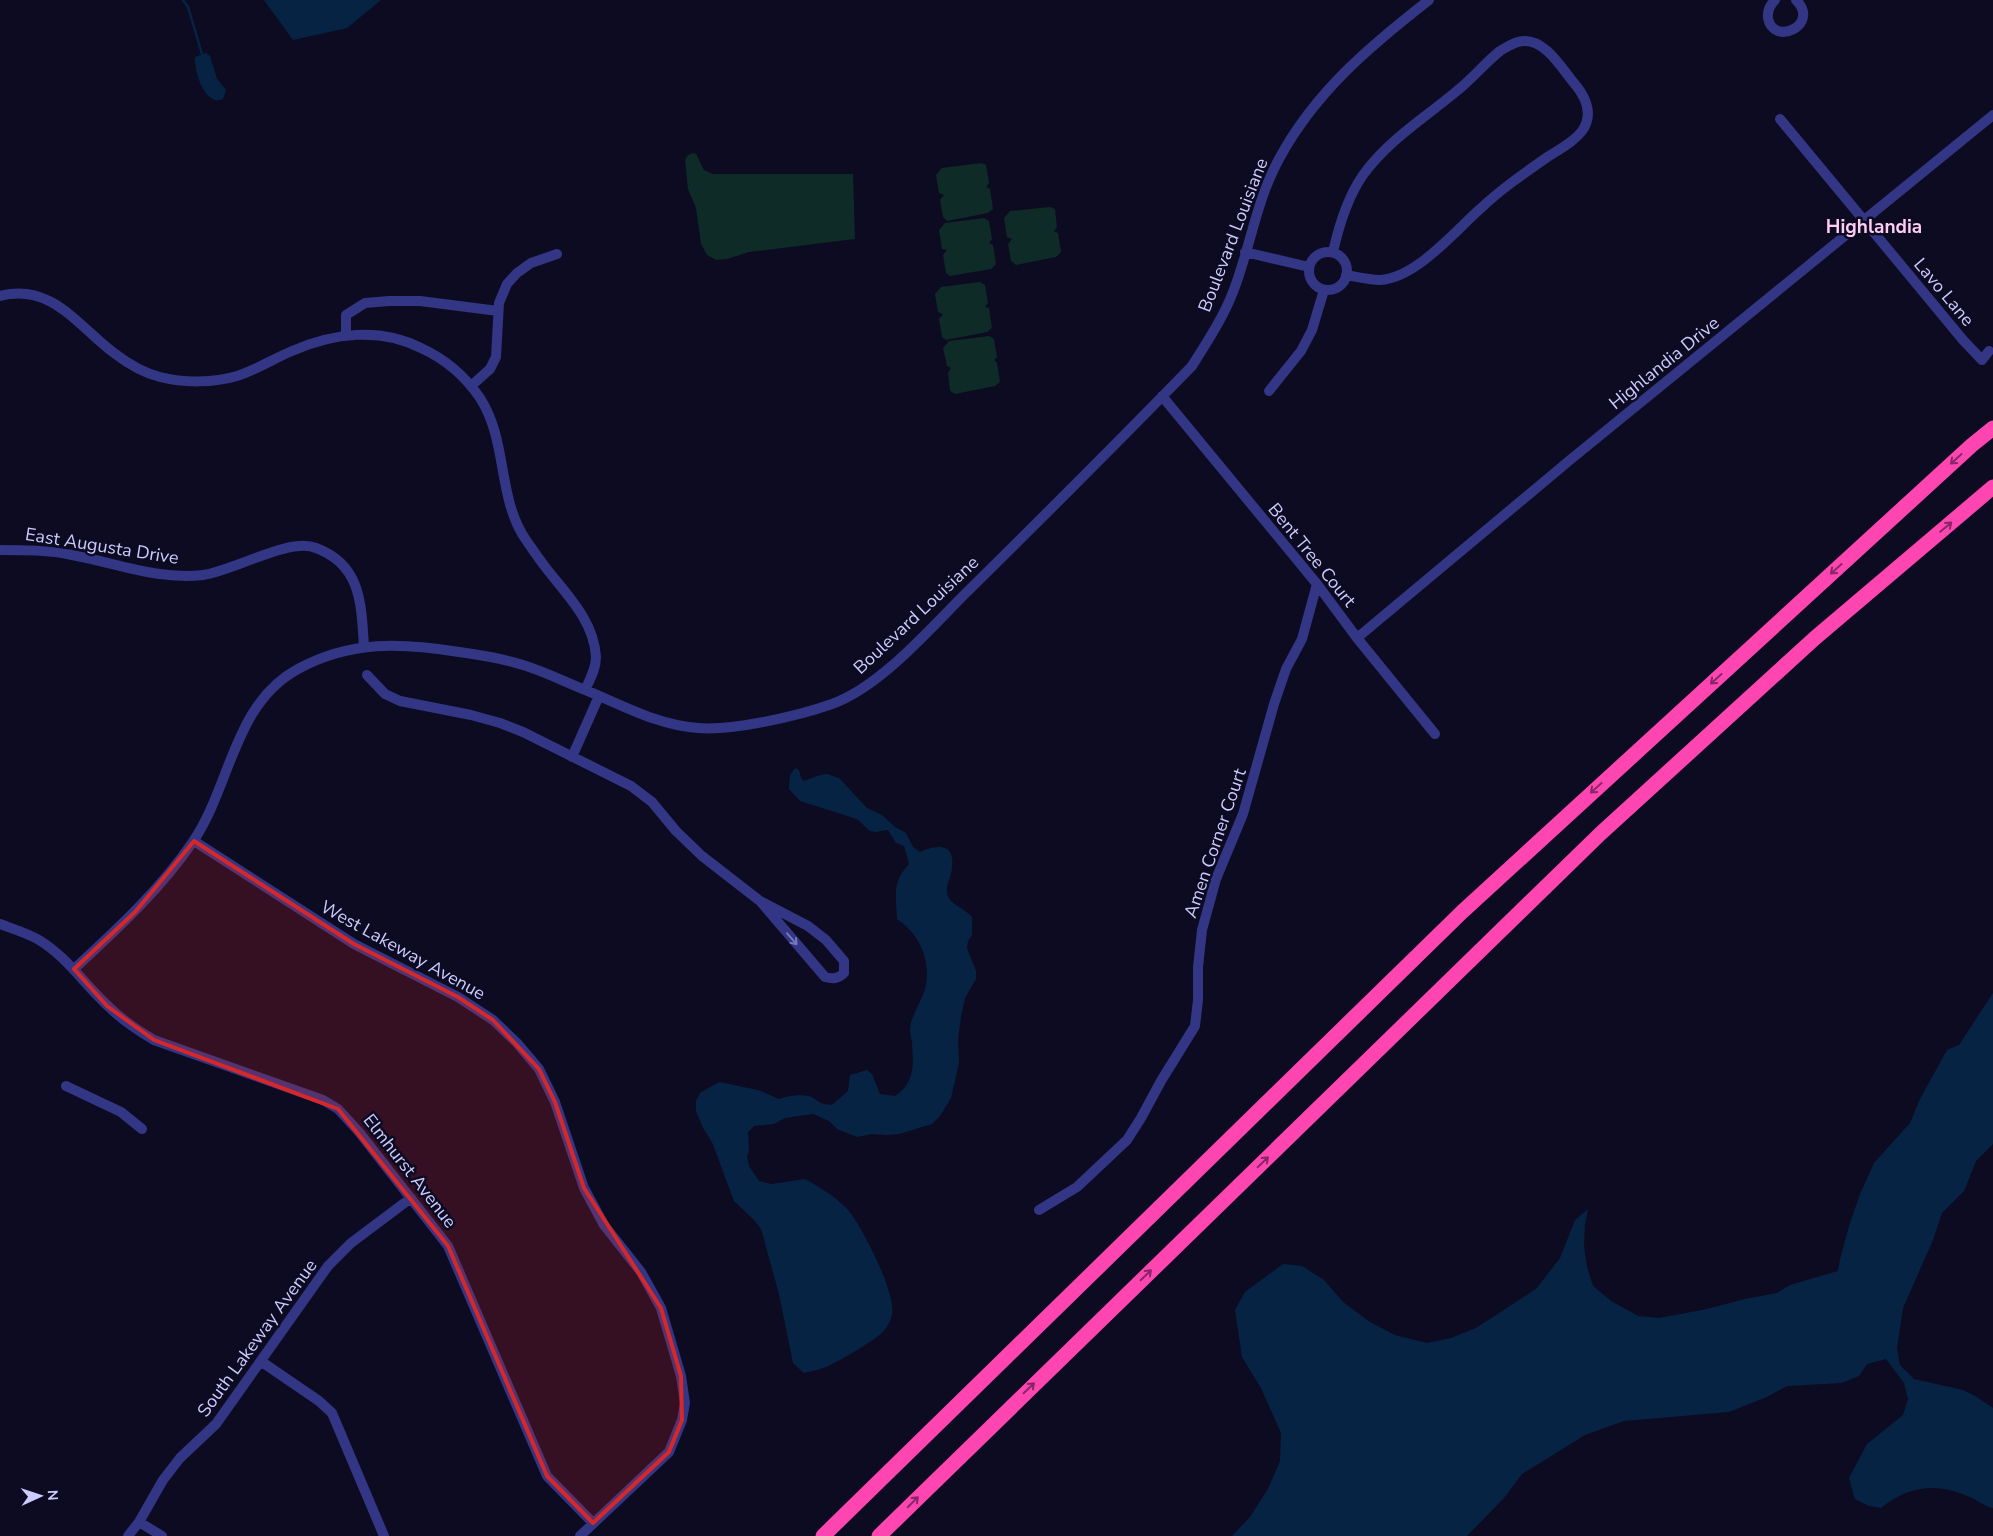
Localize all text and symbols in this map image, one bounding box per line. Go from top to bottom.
street label: Boulevard Louisiane [1193,155,1273,315]
district label: Highlandia [1826,214,1922,240]
street label: Lavo Lane [1908,253,1980,331]
street label: Highlandia Drive [1604,311,1724,415]
one-way arrow [1950,453,1963,465]
street label: Bent Tree Court [1263,498,1362,613]
one-way arrow [1940,521,1953,532]
street label: East Augusta Drive [24,522,180,570]
street label: Boulevard Louisiane [848,551,984,679]
one-way arrow [1830,563,1843,575]
one-way arrow [1710,673,1723,685]
street label: Amen Corner Court [1178,764,1252,921]
one-way arrow [1590,783,1603,794]
street label: West Lakeway Avenue [316,895,490,1005]
one-way arrow [786,932,797,945]
street label: Elmhurst Avenue [358,1109,462,1233]
one-way arrow [1256,1156,1269,1168]
street label: South Lakeway Avenue [192,1254,322,1422]
one-way arrow [1140,1269,1152,1281]
one-way arrow [1023,1382,1036,1394]
north arrow [15,1471,65,1521]
text: N [43,1490,62,1501]
one-way arrow [907,1495,919,1508]

